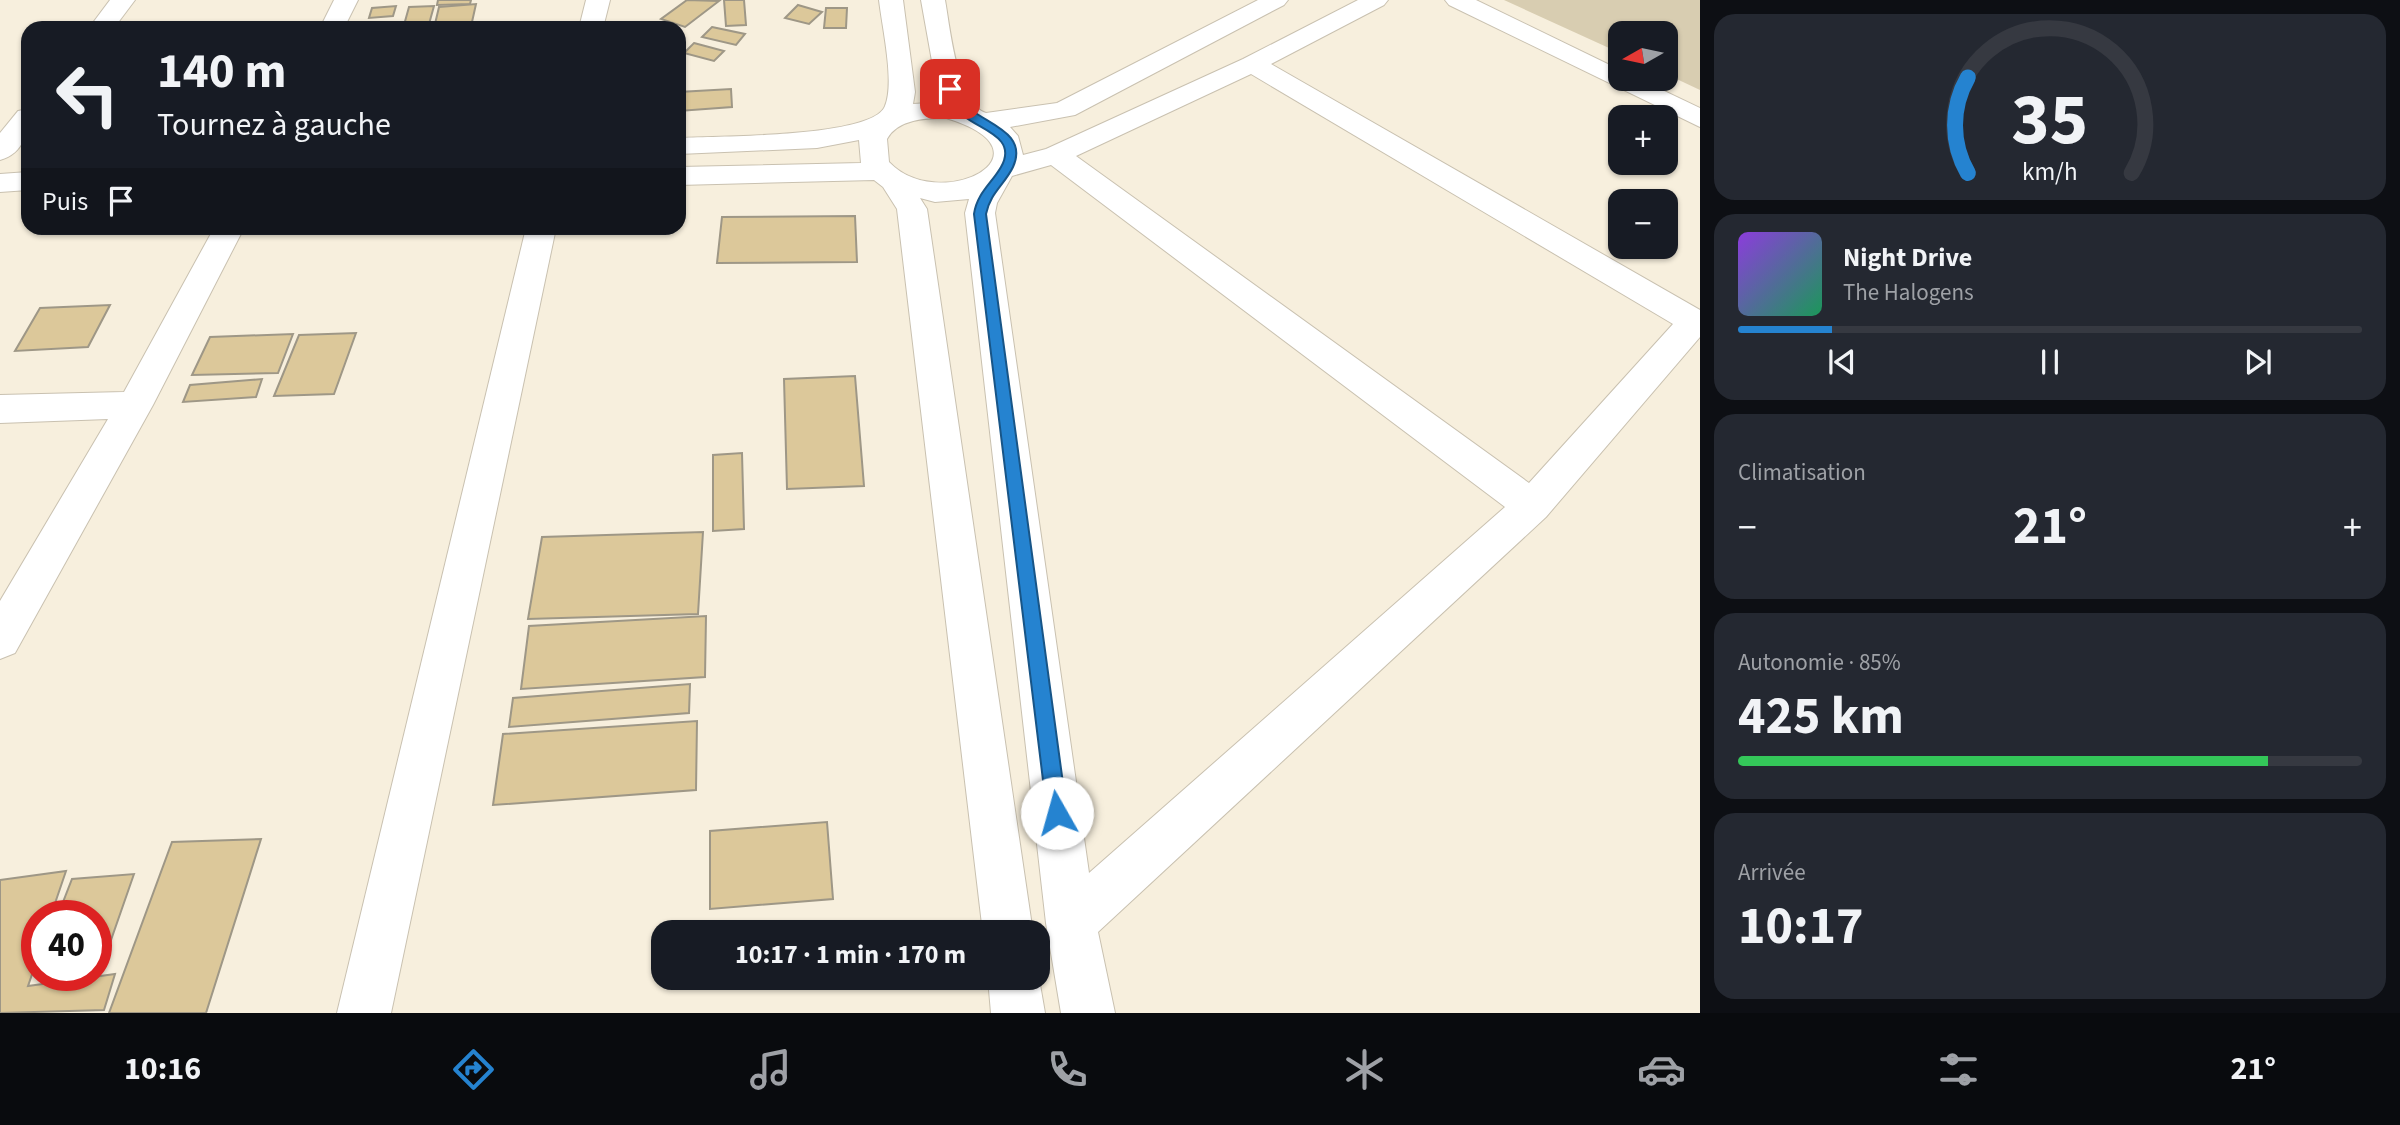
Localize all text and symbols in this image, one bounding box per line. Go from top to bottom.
north arrow [1608,21,1678,91]
map controls [1608,21,1678,259]
text: 140 m [157,37,286,107]
icon: left [42,49,133,140]
pin [920,59,980,119]
text: 35 [2012,68,2088,172]
icon: arrive [931,70,969,108]
text: Tournez à gauche [157,102,391,148]
button: + [1608,105,1678,175]
text: km/h [2022,154,2078,190]
icon: arrive [102,182,140,220]
text: Puis [42,183,88,220]
button: − [1608,189,1678,259]
text: Night Drive [1843,239,1972,276]
text: The Halogens [1843,276,1974,309]
icon: previous [1823,343,1861,381]
icon: pause [2031,343,2069,381]
icon: next [2239,343,2277,381]
text: Climatisation [1738,456,1866,489]
text: 21° [2013,490,2087,564]
text: − [1738,501,1757,555]
text: + [2343,501,2362,555]
text: Autonomie · 85% [1738,646,1901,679]
text: 425 km [1738,680,1904,754]
position arrow [1020,776,1094,850]
text: Arrivée [1738,856,1806,889]
text: 10:17 [1738,890,1863,964]
speed limit sign: 40 [21,900,112,991]
text: 10:17 · 1 min · 170 m [735,936,966,973]
icon: directions [449,1045,498,1094]
icon: music [746,1045,795,1094]
icon: phone [1043,1045,1092,1094]
icon: climate [1340,1045,1389,1094]
icon: car [1637,1045,1686,1094]
icon: filters [1934,1045,1983,1094]
text: 10:16 [124,1046,201,1092]
text: 21° [2230,1046,2276,1092]

